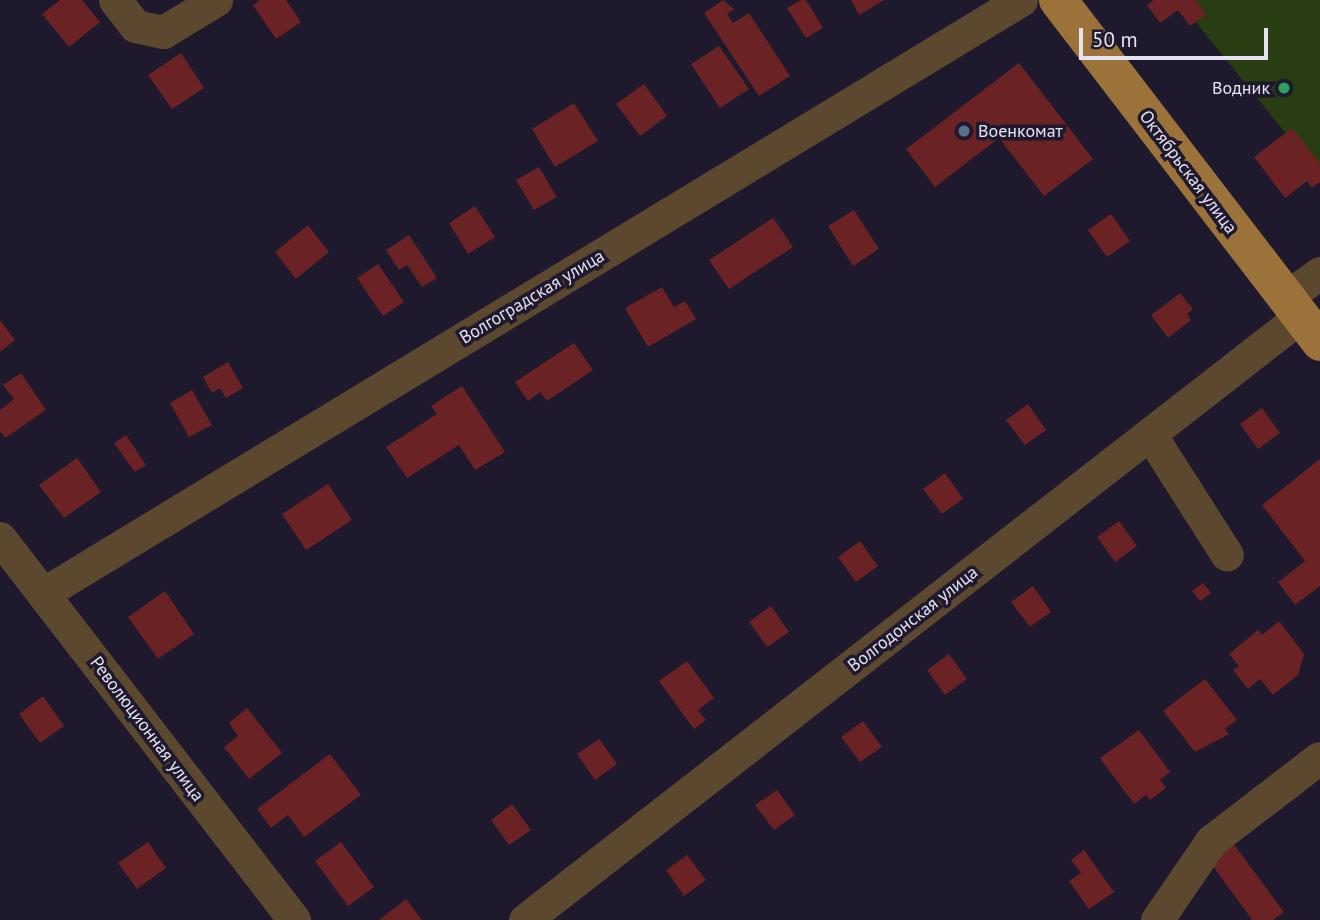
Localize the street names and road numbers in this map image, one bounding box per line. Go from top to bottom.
street label: Октябрьская улица [1135,106,1241,238]
street label: Волгоградская улица [456,245,608,349]
street label: Волгодонская улица [844,562,982,676]
street label: Революционная улица [85,652,209,806]

